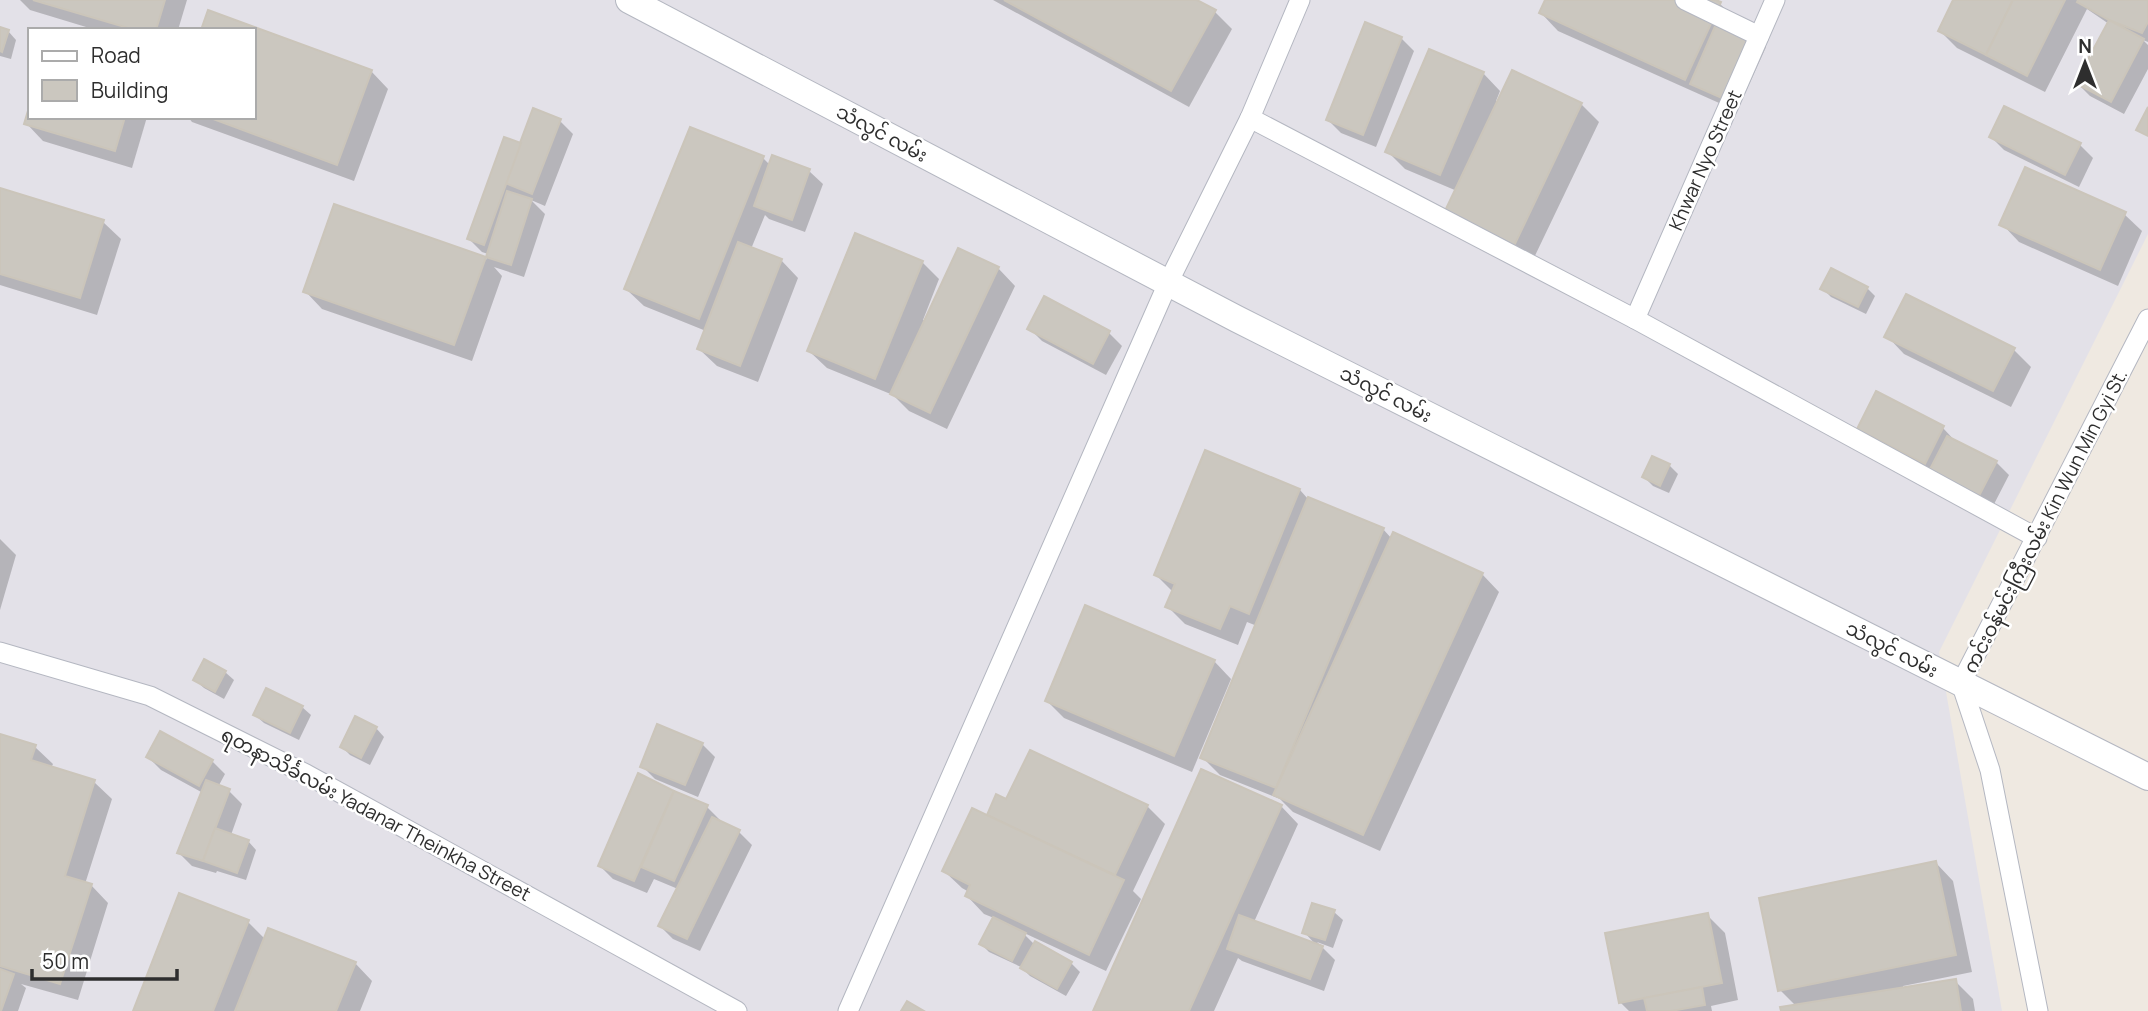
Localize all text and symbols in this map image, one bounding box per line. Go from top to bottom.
legend [28,28,256,119]
north arrow [2050,28,2120,98]
text: N [2078,33,2092,59]
text: Road [91,41,141,69]
text: Building [91,76,168,104]
street label: Khwar Nyo Street [1662,86,1748,234]
street label: သံလွင် လမ်း [830,97,933,171]
street label: သံလွင် လမ်း [1334,359,1437,431]
street label: ကင်းဝန်မင်းကြီးလမ်း Kin Wun Min Gyi St. [1956,364,2136,679]
street label: သံလွင် လမ်း [1840,614,1943,686]
street label: ရတနာသိင်္ခလမ်း Yadanar Theinkha Street [215,720,536,910]
scale bar [32,937,177,981]
text: 50 m [42,947,89,975]

